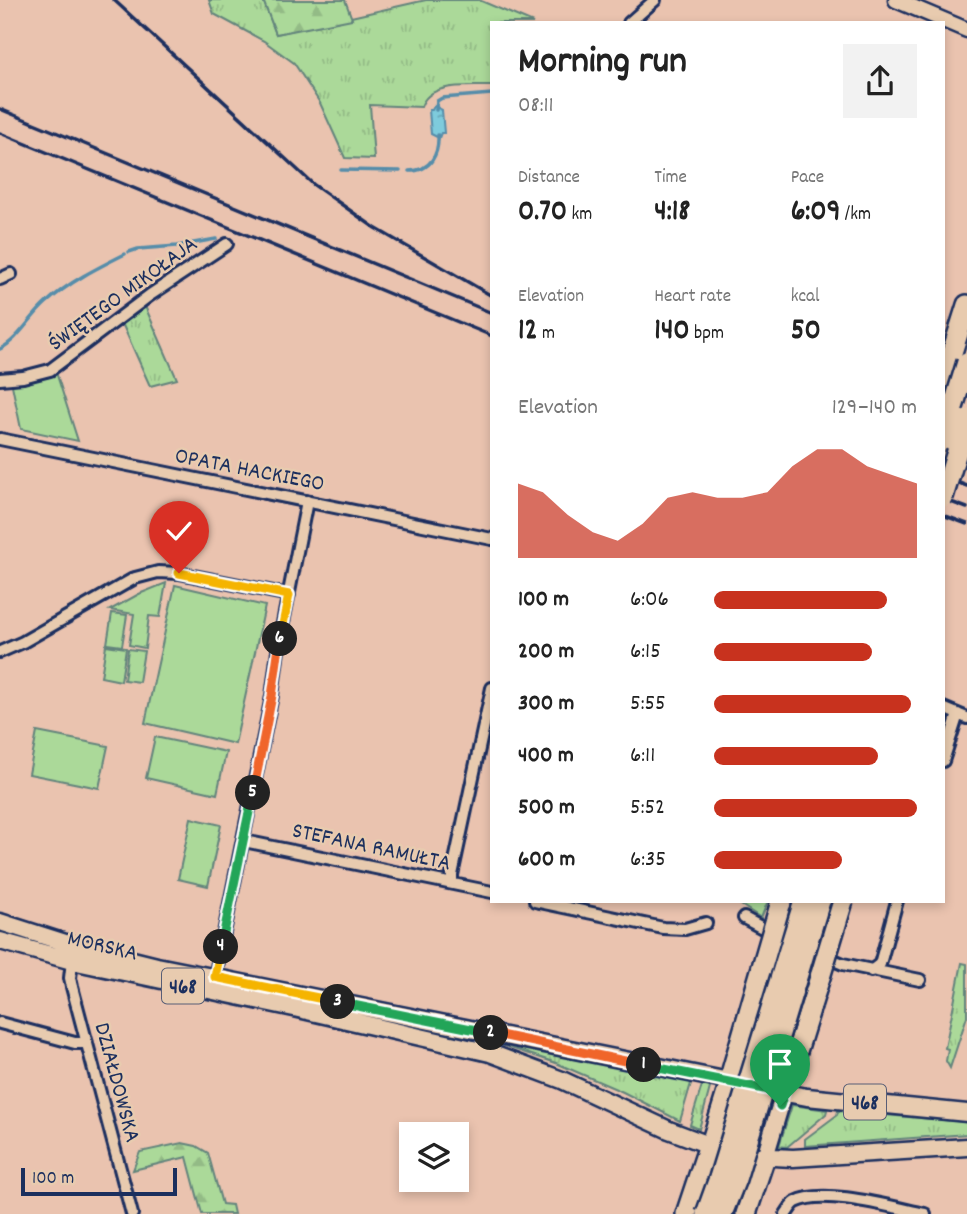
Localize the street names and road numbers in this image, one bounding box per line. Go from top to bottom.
street label: ŚWIĘTEGO MIKOŁAJA [43,229,206,360]
street label: OPATA HACKIEGO [172,441,327,502]
street label: STEFANA RAMUŁTA [289,815,454,881]
street label: MORSKA [64,923,141,971]
road number: 468 [162,968,204,1004]
street label: DZIAŁDOWSKA [84,1019,147,1147]
road number: 468 [844,1084,886,1120]

